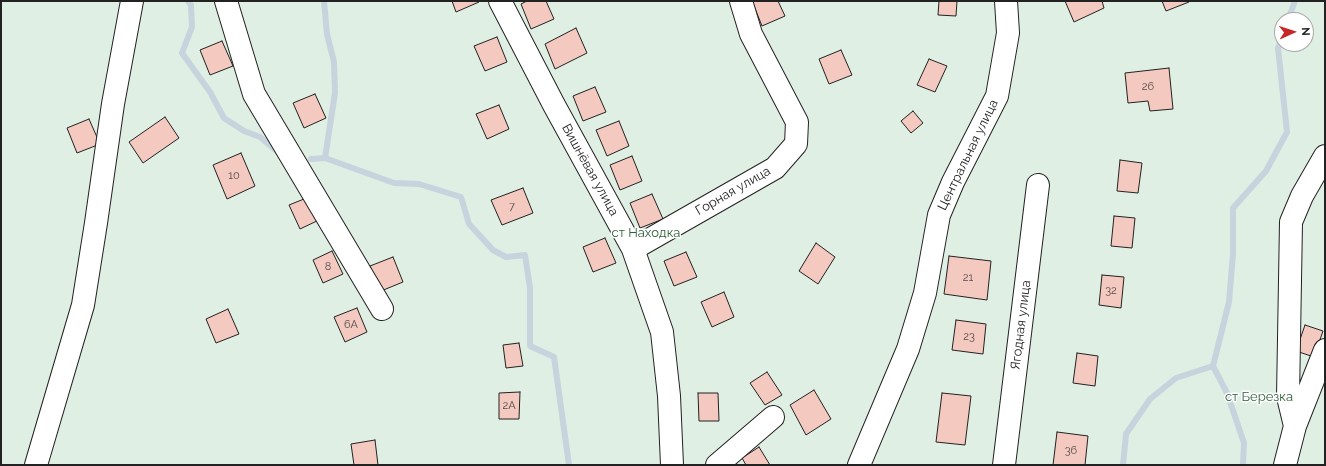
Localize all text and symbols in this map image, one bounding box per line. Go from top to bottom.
north arrow [1274,12,1314,52]
text: N [1299,27,1312,36]
house number: 26 [1142,80,1154,94]
street label: Центральная улица [934,97,1002,213]
street label: Вишнёвая улица [558,121,622,219]
street label: Горная улица [693,163,773,219]
house number: 10 [228,169,240,183]
house number: 7 [509,200,515,214]
park label: ст Находка [612,225,680,241]
house number: 8 [325,260,331,274]
house number: 21 [963,271,973,285]
street label: Ягодная улица [1008,279,1034,371]
house number: 32 [1105,284,1117,298]
house number: 6А [344,318,358,332]
house number: 23 [963,330,975,344]
park label: ст Березка [1225,389,1293,405]
house number: 2А [502,399,516,413]
house number: 36 [1065,444,1077,458]

